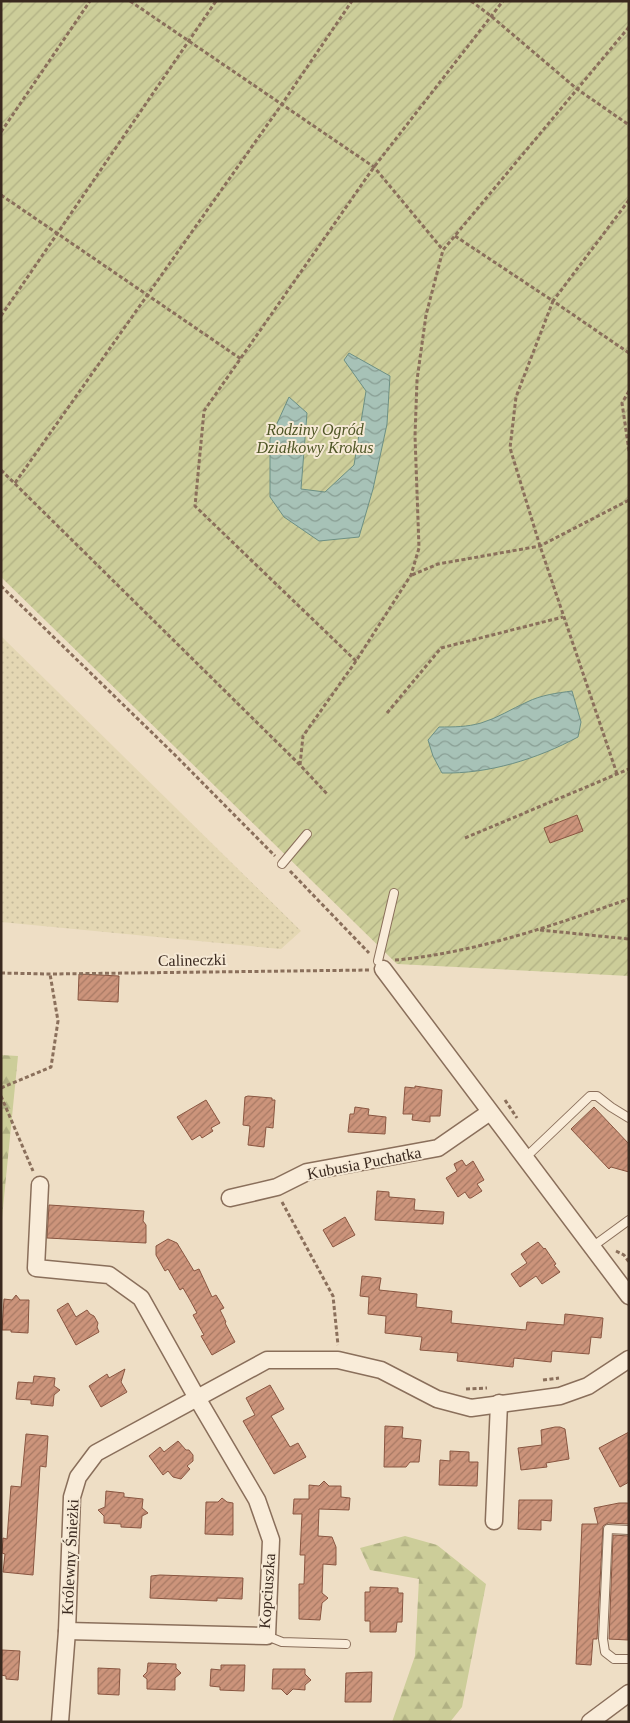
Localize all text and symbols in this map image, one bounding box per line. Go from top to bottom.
park label: Rodziny Ogród Działkowy Krokus [255,421,374,457]
street label: Calineczki [158,951,227,969]
street label: Kubusia Puchatka [305,1144,423,1182]
street label: Królewny Śnieżki [57,1498,83,1615]
street label: Kopciuszka [256,1553,279,1629]

